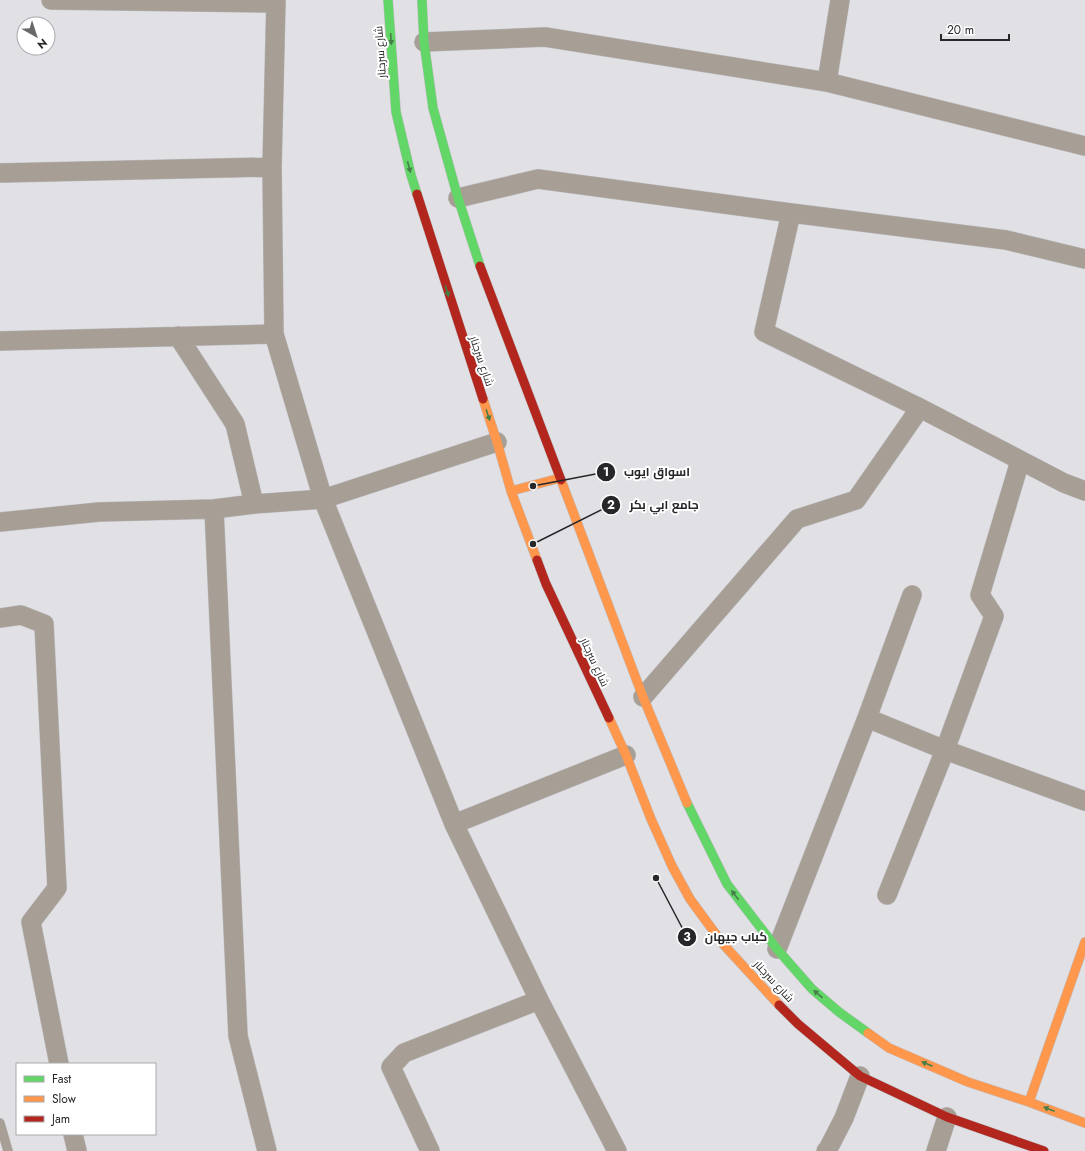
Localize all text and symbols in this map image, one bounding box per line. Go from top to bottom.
north arrow [16,16,56,56]
scale bar [941,16,1009,42]
text: 20 m [947,21,974,39]
street label: شارع سرجنار [370,25,390,80]
one-way arrow [388,33,395,45]
text: N [34,35,51,53]
one-way arrow [406,161,412,173]
one-way arrow [444,286,450,298]
street label: شارع سرجنار [466,333,498,388]
one-way arrow [485,409,491,421]
callout: اسواق ايوب [596,460,698,484]
text: 1 [603,463,609,481]
text: اسواق ايوب [624,463,690,481]
callout: جامع ابي بكر [601,493,706,517]
text: 2 [607,496,615,514]
text: جامع ابي بكر [628,496,699,515]
street label: شارع سرجنار [576,634,613,689]
one-way arrow [731,889,739,900]
callout: كباب جيهان [677,925,775,949]
text: 3 [683,928,691,946]
text: كباب جيهان [705,928,767,946]
street label: شارع سرجنار [750,956,798,1006]
one-way arrow [813,990,824,999]
one-way arrow [921,1061,932,1067]
legend [16,1063,156,1135]
text: Fast [52,1070,71,1088]
text: Slow [52,1090,77,1108]
one-way arrow [1042,1106,1054,1112]
text: Jam [50,1110,70,1128]

